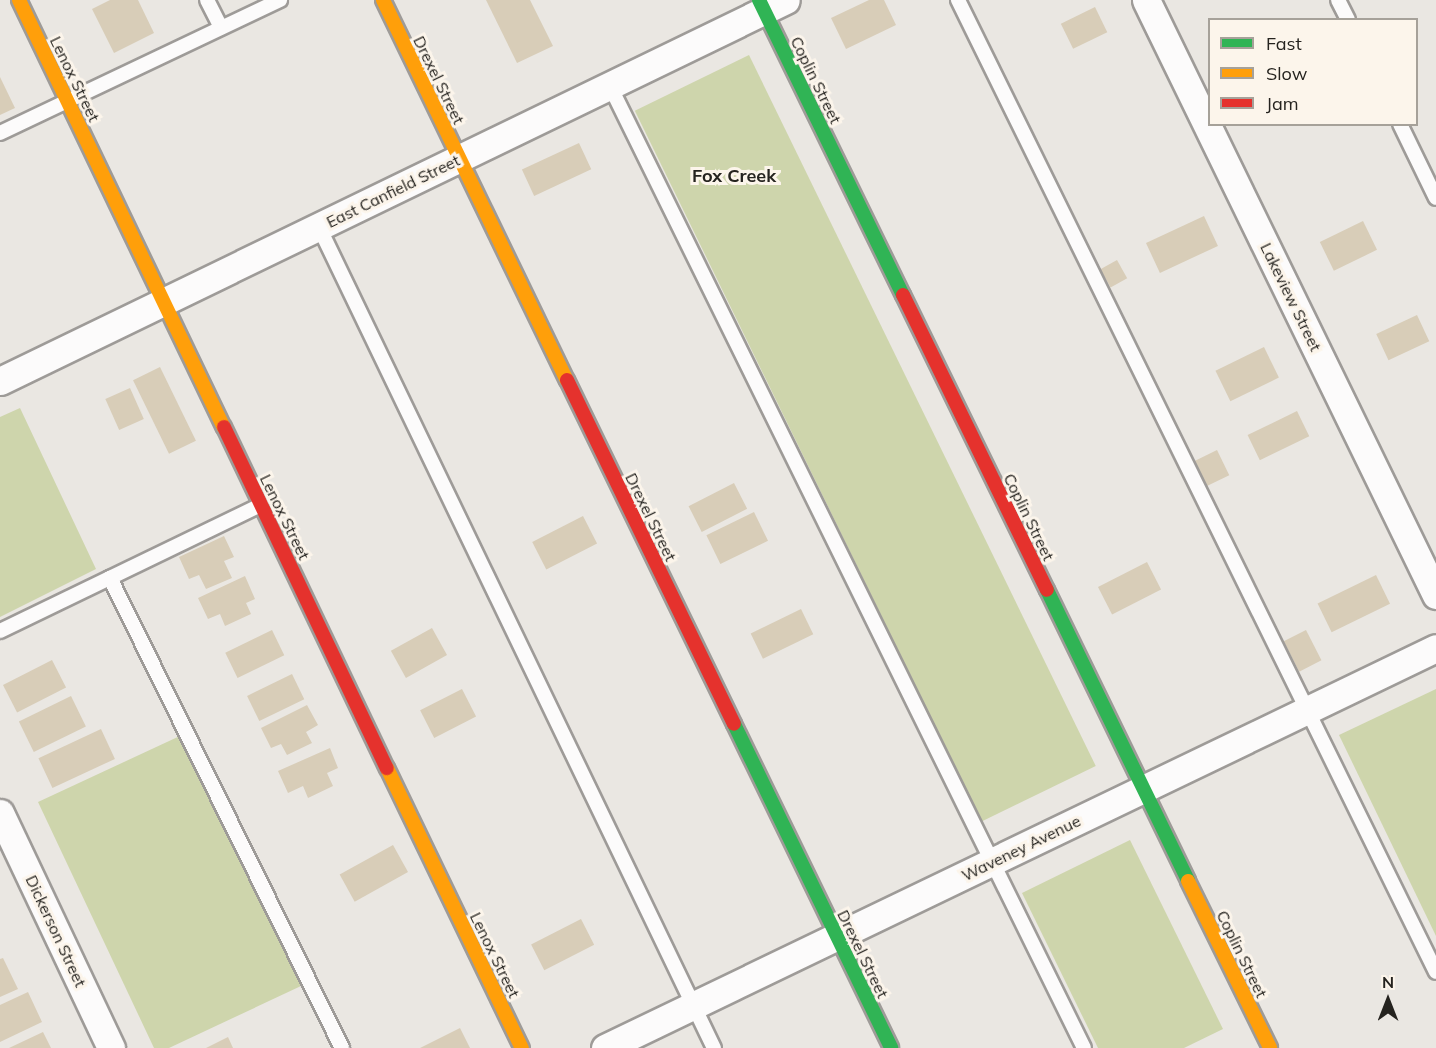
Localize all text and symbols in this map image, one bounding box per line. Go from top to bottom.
legend [1208,18,1418,126]
text: Fast [1266,32,1302,55]
street label: Lenox Street [46,33,104,125]
street label: Drexel Street [409,33,469,127]
street label: Coplin Street [787,33,845,127]
text: Slow [1266,62,1307,85]
text: Jam [1266,92,1299,115]
street label: East Canfield Street [323,150,463,232]
district label: Fox Creek [692,165,776,187]
street label: Lakeview Street [1256,240,1326,354]
street label: Drexel Street [621,470,681,564]
street label: Coplin Street [1000,470,1058,564]
street label: Lenox Street [256,471,314,563]
street label: Waveney Avenue [958,811,1084,885]
street label: Dickerson Street [22,872,90,990]
street label: Drexel Street [833,907,893,1001]
street label: Coplin Street [1213,907,1271,1001]
street label: Lenox Street [466,909,524,1001]
north arrow [1358,970,1418,1030]
text: N [1382,972,1394,992]

